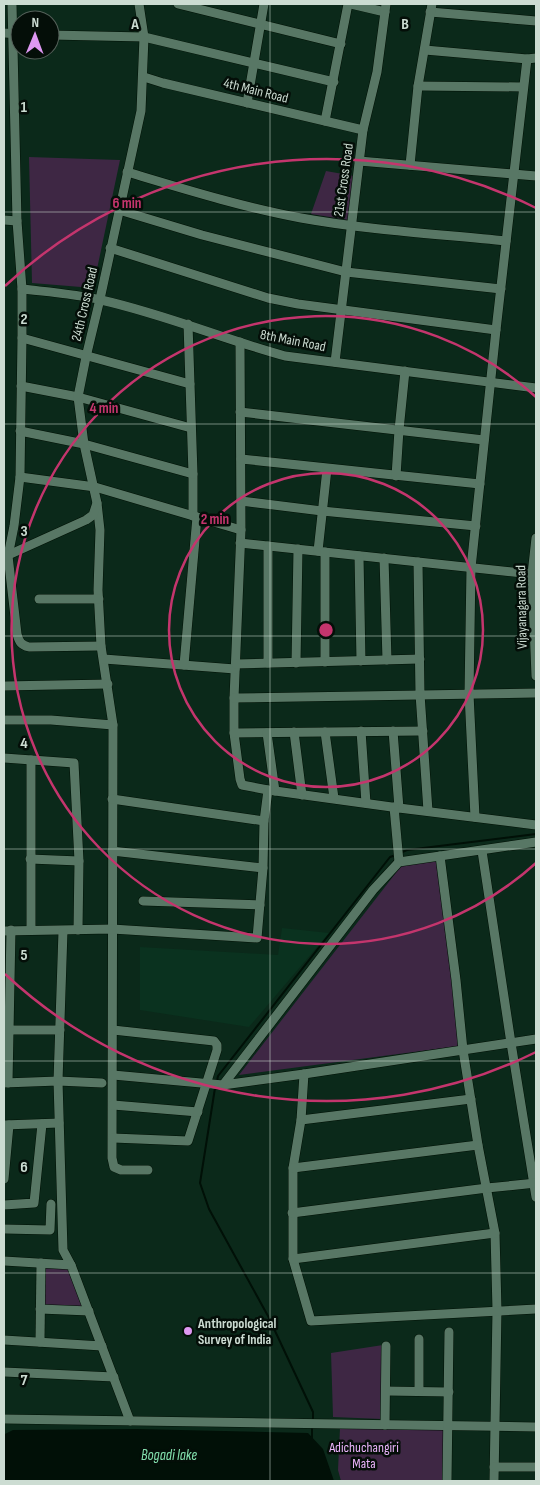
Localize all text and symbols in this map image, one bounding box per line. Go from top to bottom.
north arrow [10,10,60,60]
text: N [31,14,39,31]
text: A [130,15,139,34]
text: B [401,15,409,34]
street label: 4th Main Road [222,74,290,107]
text: 1 [21,98,28,117]
street label: 21st Cross Road [330,142,357,218]
text: 6 min [112,194,142,213]
street label: 24th Cross Road [68,265,101,343]
text: 2 [20,310,28,329]
street label: 8th Main Road [259,326,327,355]
text: 4 min [90,399,118,418]
text: 2 min [201,510,229,529]
text: 3 [20,522,28,541]
street label: Vijayanagara Road [512,565,531,649]
centre of rings [317,621,335,639]
text: 4 [20,734,28,753]
text: 5 [20,946,28,965]
text: 6 [20,1158,28,1177]
place label: Anthropological Survey of India [197,1315,277,1348]
marker: Anthropological Survey of India [182,1325,194,1337]
text: 7 [21,1371,28,1390]
park label: Adichuchangiri Mata [328,1439,399,1472]
water label: Bogadi lake [141,1446,197,1465]

